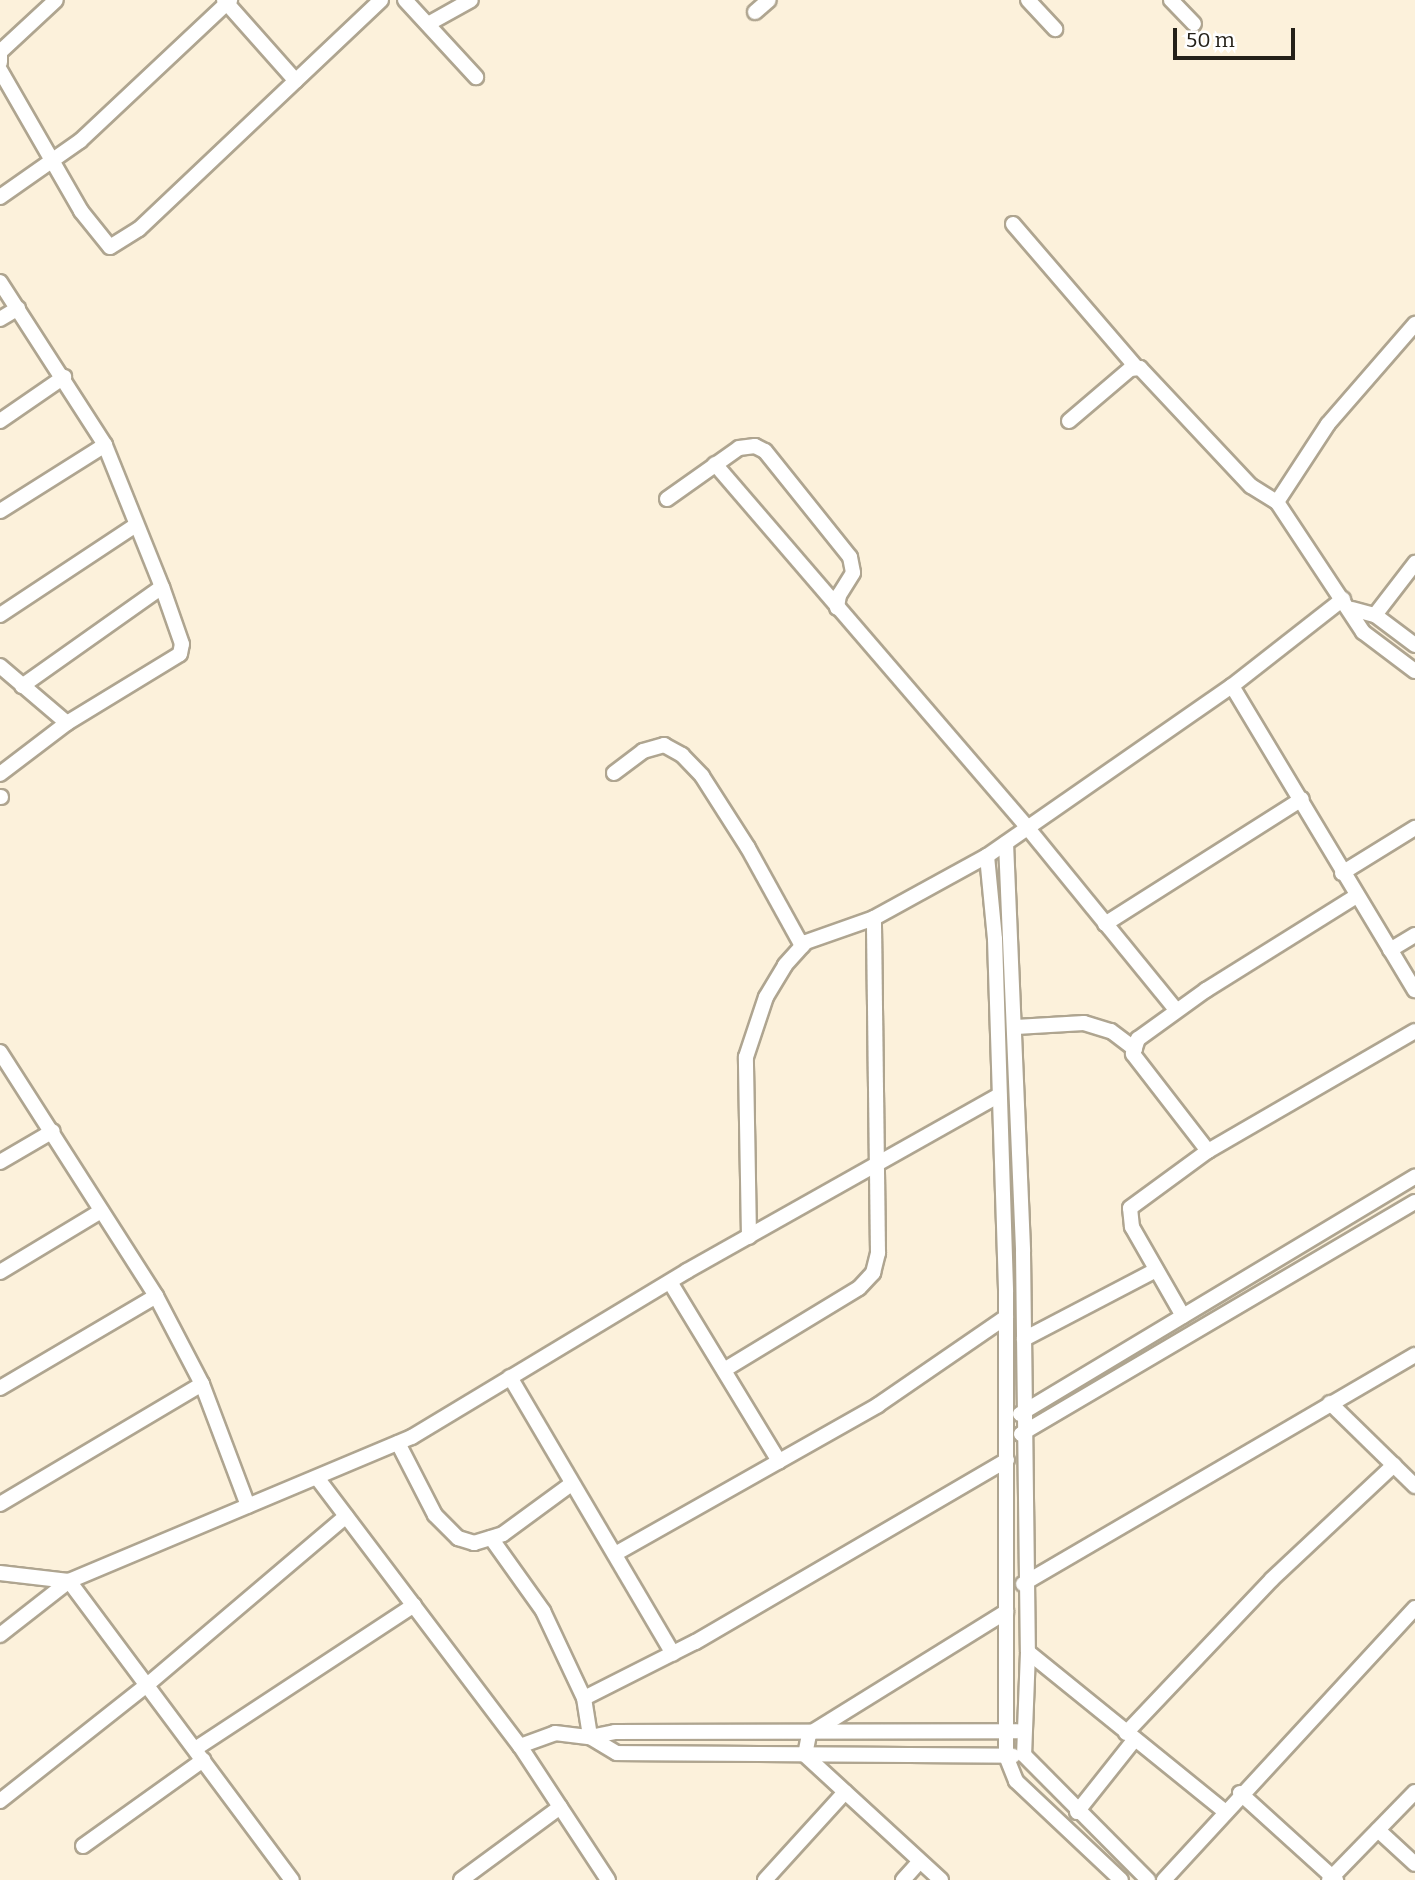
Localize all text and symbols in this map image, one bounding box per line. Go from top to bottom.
scale bar [1177,14,1300,58]
text: 50 m [1186,27,1235,53]

